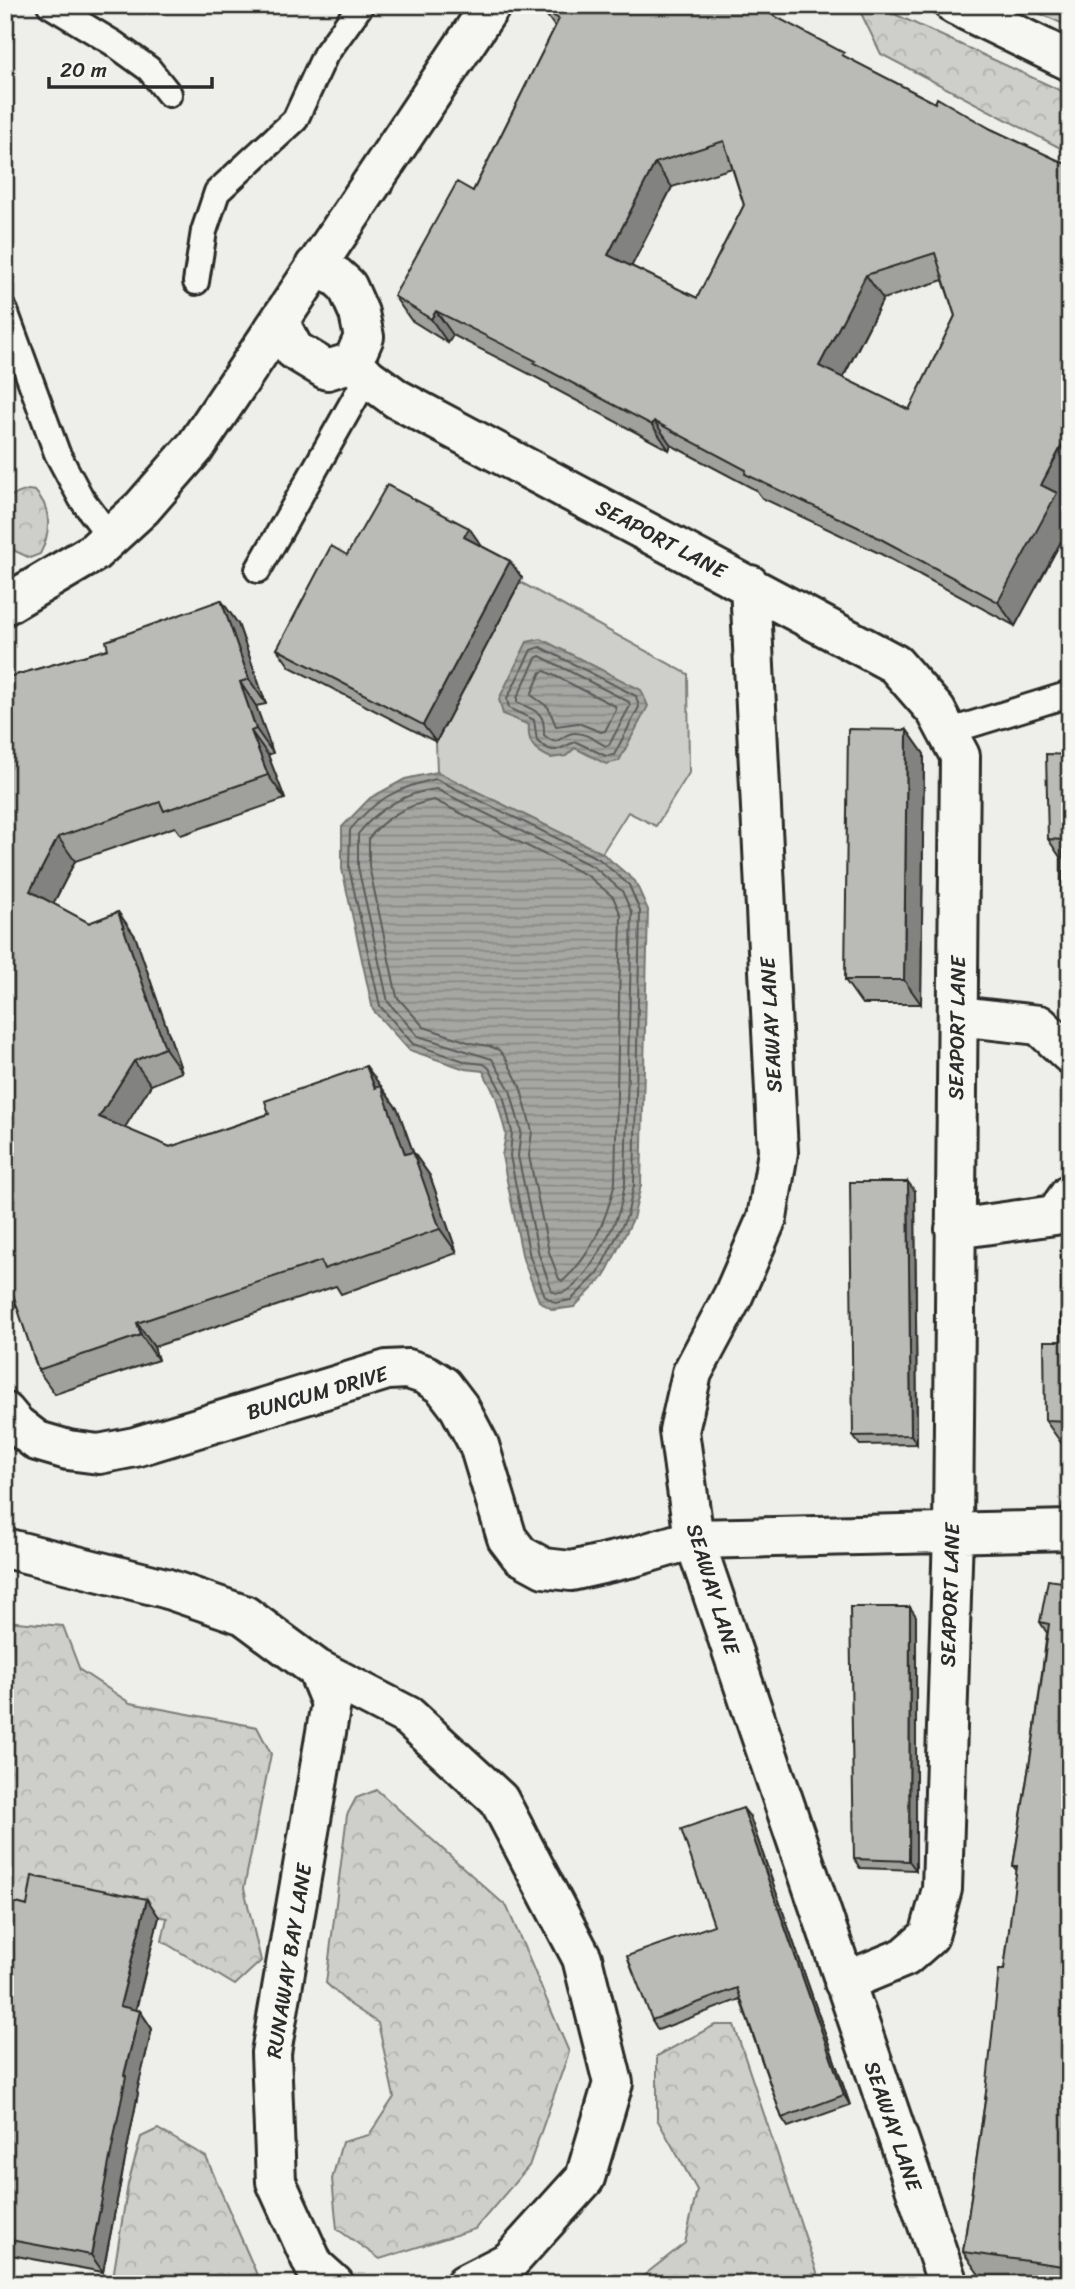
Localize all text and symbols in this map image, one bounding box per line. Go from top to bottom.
scale bar [49,46,212,90]
text: 20 m [60,51,107,89]
street label: SEAPORT LANE [589,488,735,590]
street label: SEAPORT LANE [937,954,977,1100]
street label: SEAWAY LANE [748,955,794,1094]
street label: BUNCUM DRIVE [242,1354,393,1431]
street label: SEAWAY LANE [675,1519,751,1661]
street label: SEAPORT LANE [928,1521,972,1668]
street label: RUNAWAY BAY LANE [255,1860,323,2061]
street label: SEAWAY LANE [853,2056,933,2198]

